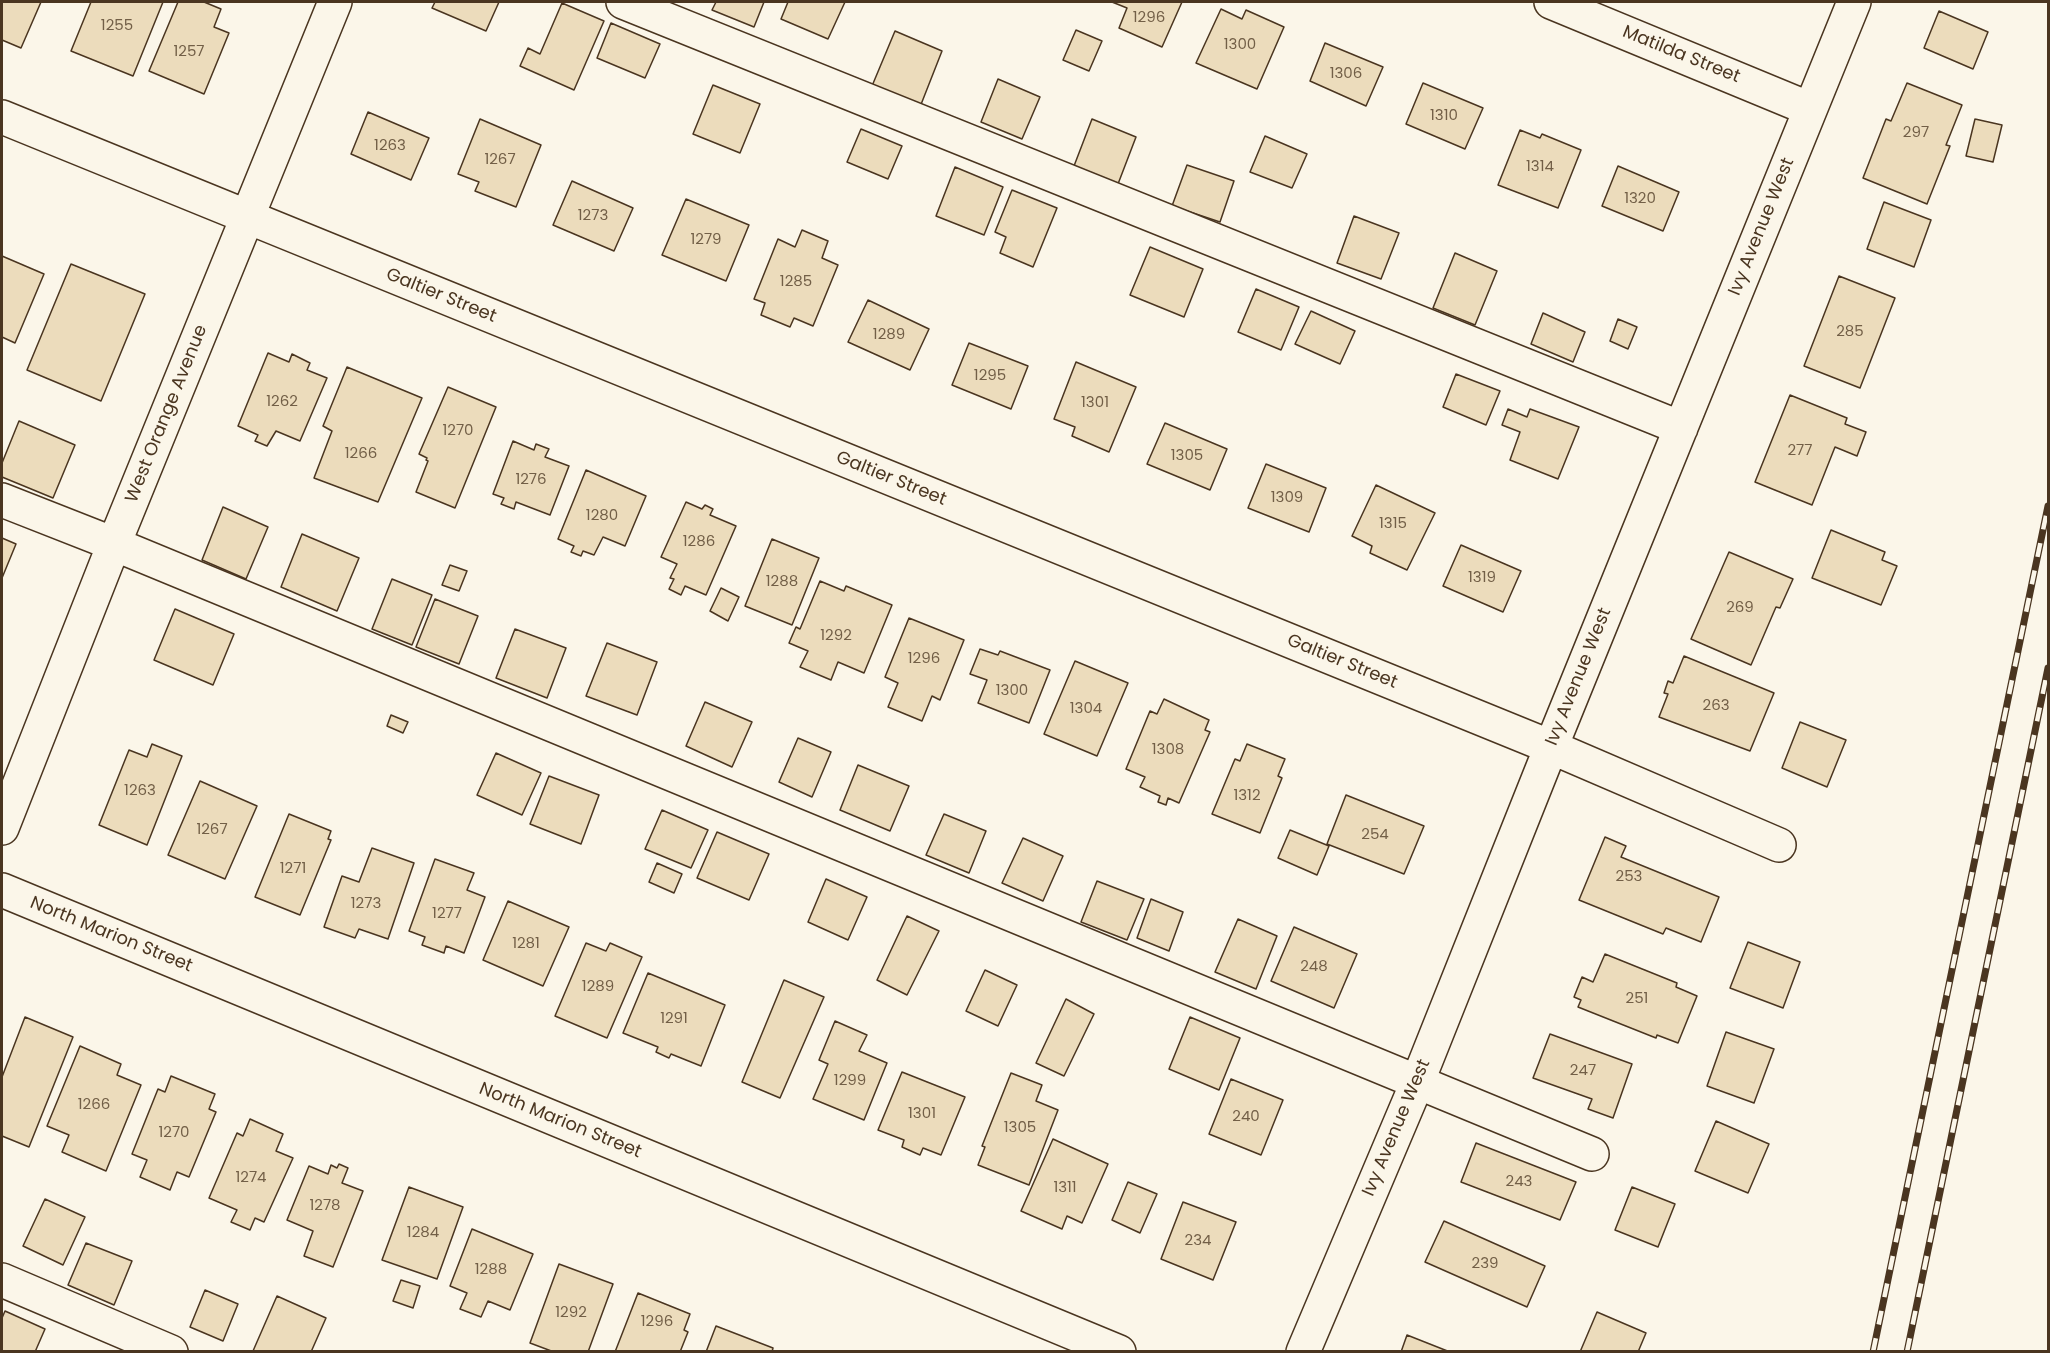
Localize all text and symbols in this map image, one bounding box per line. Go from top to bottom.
house number: 1296 [1133,9,1165,27]
house number: 1255 [101,17,133,35]
street label: Matilda Street [1619,22,1743,88]
house number: 1300 [1224,36,1256,54]
house number: 1257 [173,43,205,61]
house number: 1306 [1330,65,1362,83]
house number: 1310 [1430,107,1458,125]
house number: 297 [1903,124,1929,142]
house number: 1263 [374,137,406,155]
house number: 1267 [484,151,516,169]
street label: Ivy Avenue West [1725,155,1799,299]
house number: 1314 [1526,158,1554,176]
house number: 1320 [1624,190,1656,208]
house number: 1273 [578,207,608,225]
house number: 1279 [690,231,722,249]
street label: Galtier Street [383,264,499,328]
house number: 1285 [780,273,812,291]
street label: West Orange Avenue [121,322,213,506]
house number: 285 [1836,323,1864,341]
house number: 1289 [873,326,905,344]
house number: 1295 [974,367,1006,385]
house number: 1262 [266,393,298,411]
house number: 1301 [1081,394,1109,412]
house number: 1270 [442,422,474,440]
house number: 277 [1787,442,1813,460]
house number: 1266 [345,445,377,463]
street label: Galtier Street [833,447,949,511]
house number: 1305 [1171,447,1203,465]
house number: 1276 [515,471,547,489]
house number: 1309 [1271,489,1303,507]
house number: 1280 [586,507,618,525]
house number: 1315 [1379,515,1407,533]
house number: 1286 [683,533,715,551]
house number: 1319 [1468,569,1496,587]
house number: 1288 [766,573,798,591]
house number: 269 [1726,599,1754,617]
street label: Ivy Avenue West [1542,605,1616,749]
house number: 1292 [820,627,852,645]
street label: Galtier Street [1284,630,1400,694]
house number: 1296 [908,650,940,668]
house number: 1300 [996,682,1028,700]
house number: 263 [1703,697,1729,715]
house number: 1304 [1070,700,1102,718]
house number: 1308 [1152,741,1184,759]
house number: 1263 [124,782,156,800]
house number: 1312 [1233,787,1261,805]
house number: 1267 [196,821,228,839]
house number: 254 [1361,826,1389,844]
house number: 1271 [280,860,306,878]
house number: 253 [1616,868,1642,886]
street label: North Marion Street [27,893,195,977]
house number: 1273 [351,895,381,913]
house number: 1277 [432,905,462,923]
house number: 1281 [512,935,540,953]
house number: 248 [1300,958,1328,976]
house number: 1289 [582,978,614,996]
house number: 251 [1626,990,1648,1008]
house number: 1291 [660,1010,688,1028]
street label: Ivy Avenue West [1358,1056,1436,1200]
house number: 247 [1570,1062,1596,1080]
house number: 1299 [834,1072,866,1090]
street label: North Marion Street [476,1079,644,1163]
house number: 1266 [78,1096,110,1114]
house number: 1301 [908,1105,936,1123]
house number: 240 [1232,1108,1260,1126]
house number: 1305 [1004,1119,1036,1137]
house number: 1270 [158,1124,190,1142]
house number: 1274 [235,1169,267,1187]
house number: 243 [1506,1173,1532,1191]
house number: 1311 [1053,1179,1077,1197]
house number: 1278 [309,1197,341,1215]
house number: 1284 [407,1224,439,1242]
house number: 234 [1185,1232,1211,1250]
house number: 239 [1472,1255,1498,1273]
house number: 1288 [475,1261,507,1279]
house number: 1292 [555,1304,587,1322]
house number: 1296 [641,1313,673,1331]

